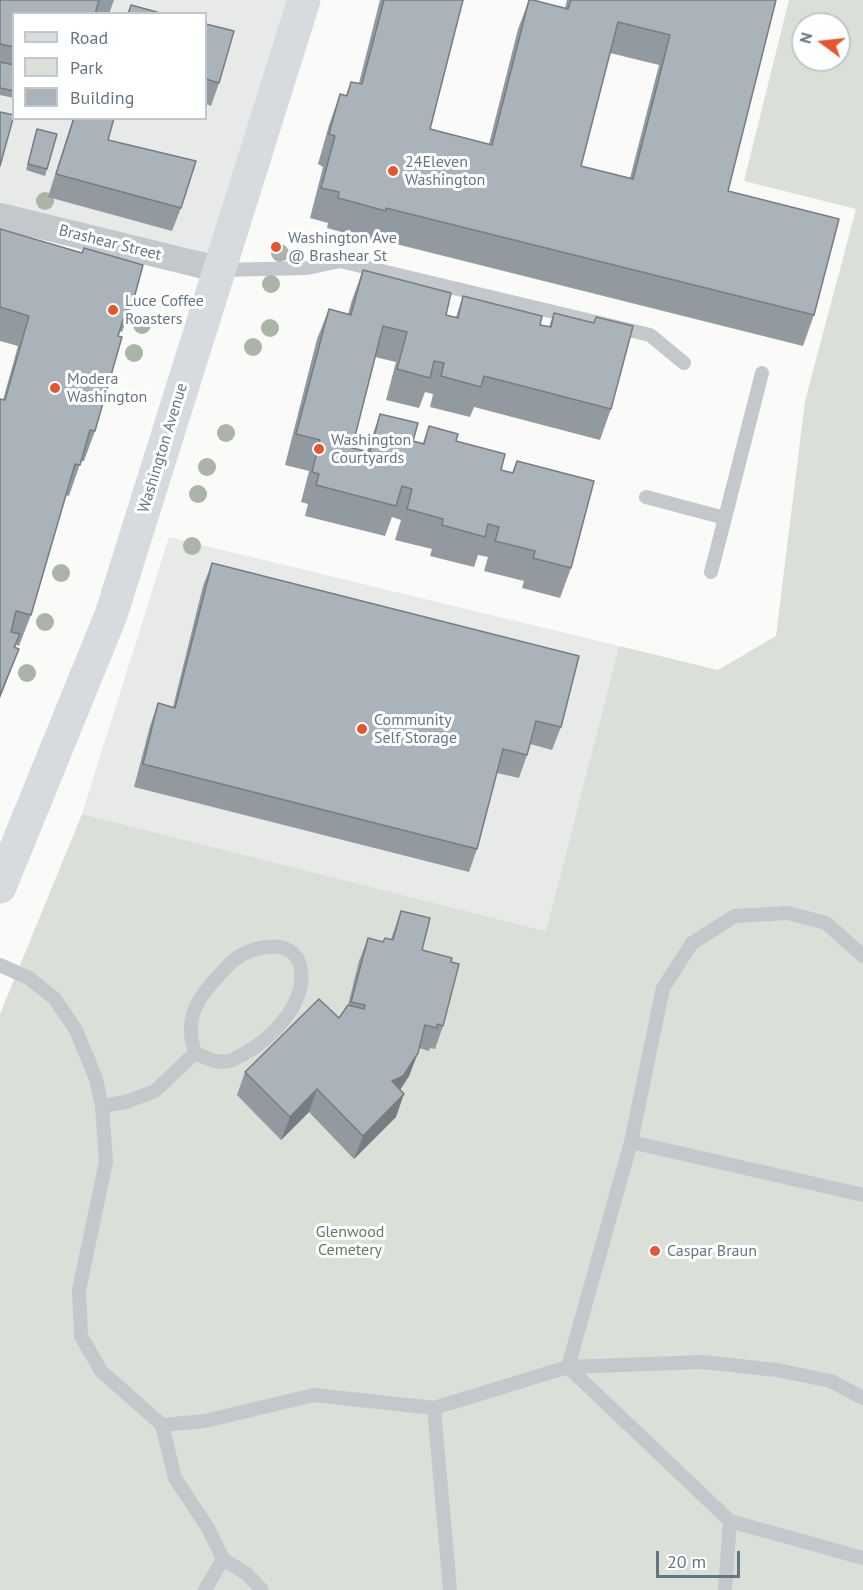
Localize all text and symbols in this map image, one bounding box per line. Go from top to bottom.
legend [12,12,207,120]
north arrow [791,12,851,72]
text: Road [70,26,108,49]
text: N [795,30,817,46]
text: Park [70,56,103,79]
text: Building [70,86,134,109]
place label: 24Eleven Washington [405,152,485,190]
marker: 24Eleven Washington [386,164,400,178]
street label: Brashear Street [57,221,163,265]
place label: Washington Ave @ Brashear St [288,228,397,266]
marker: Washington Ave @ Brashear St [269,240,283,254]
place label: Luce Coffee Roasters [125,291,204,329]
marker: Luce Coffee Roasters [106,303,120,317]
place label: Modera Washington [67,369,147,407]
marker: Modera Washington [48,381,62,395]
street label: Washington Avenue [134,381,192,515]
place label: Washington Courtyards [331,430,411,468]
marker: Washington Courtyards [312,442,326,456]
place label: Community Self Storage [374,710,457,748]
marker: Community Self Storage [355,722,369,736]
park label: Glenwood Cemetery [316,1222,384,1260]
place label: Caspar Braun [667,1241,757,1261]
marker: Caspar Braun [648,1244,662,1258]
scale bar [659,1539,743,1577]
text: 20 m [667,1550,706,1573]

